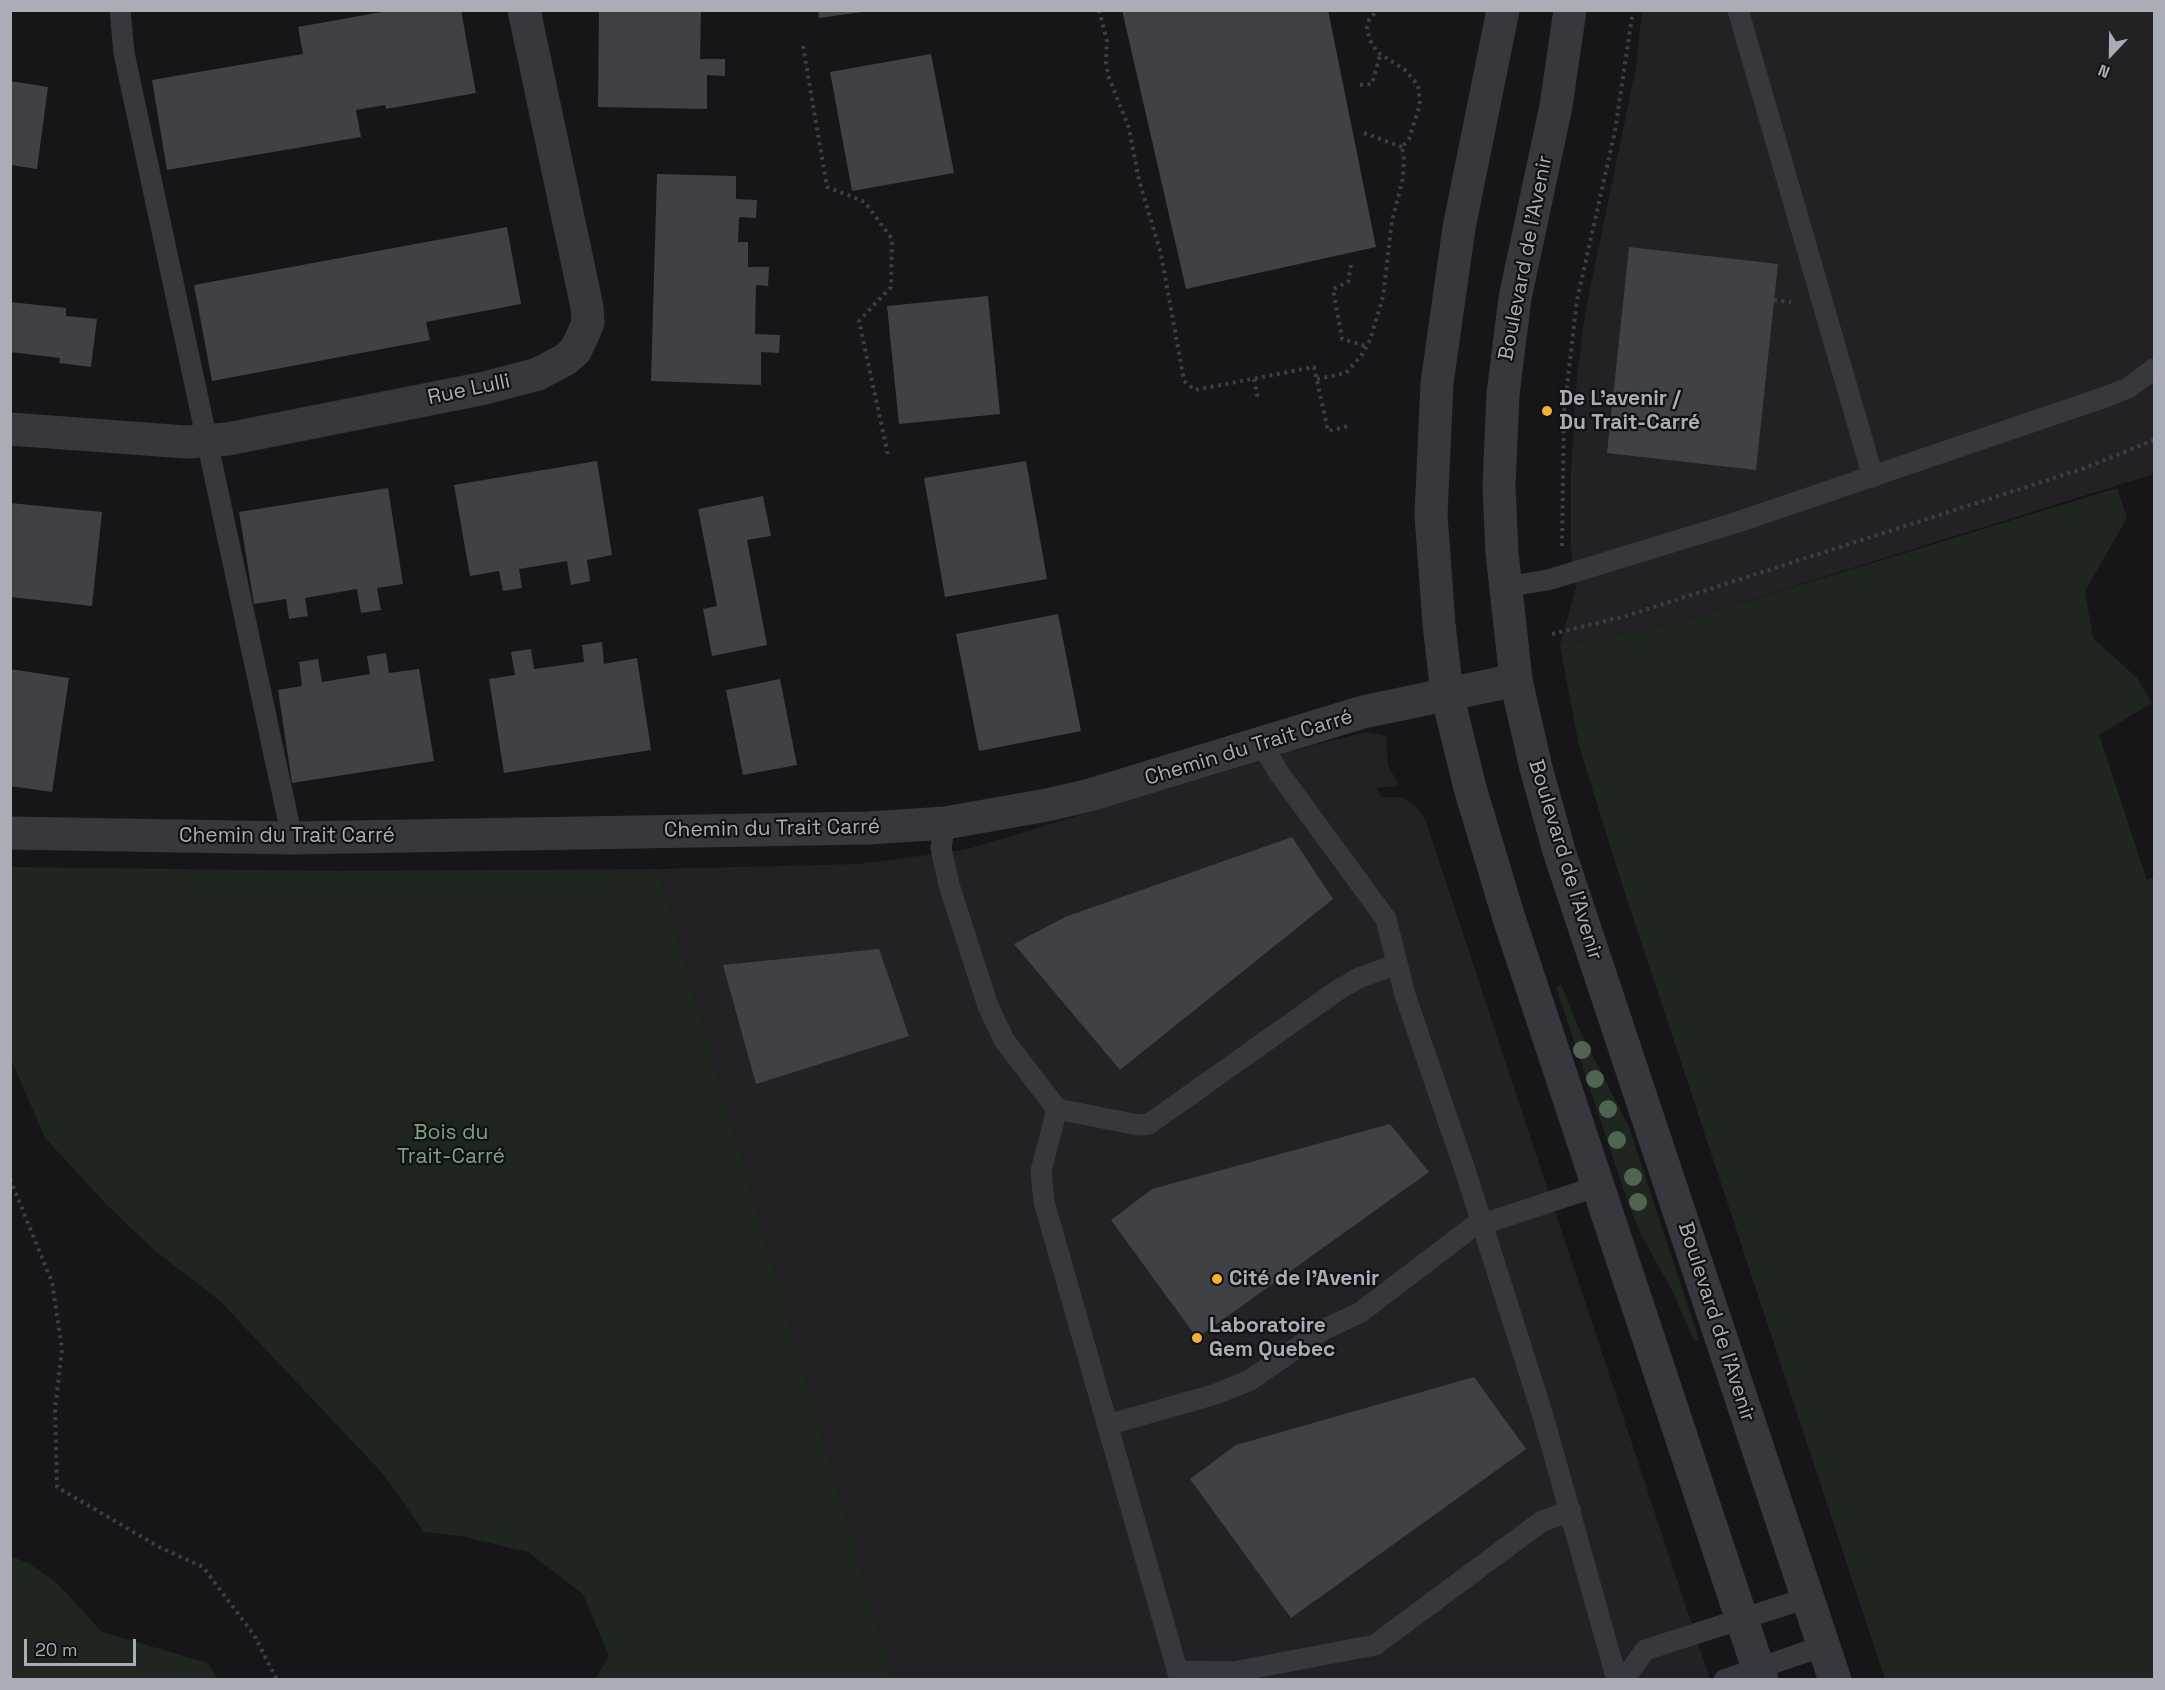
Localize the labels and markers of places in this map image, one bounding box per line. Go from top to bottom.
place label: De L'avenir / Du Trait-Carré [1559,386,1700,436]
marker: De L'avenir / Du Trait-Carré [1540,404,1554,418]
place label: Cité de l'Avenir [1229,1266,1379,1292]
marker: Cité de l'Avenir [1210,1272,1224,1286]
place label: Laboratoire Gem Quebec [1209,1313,1335,1363]
marker: Laboratoire Gem Quebec [1190,1331,1204,1345]

